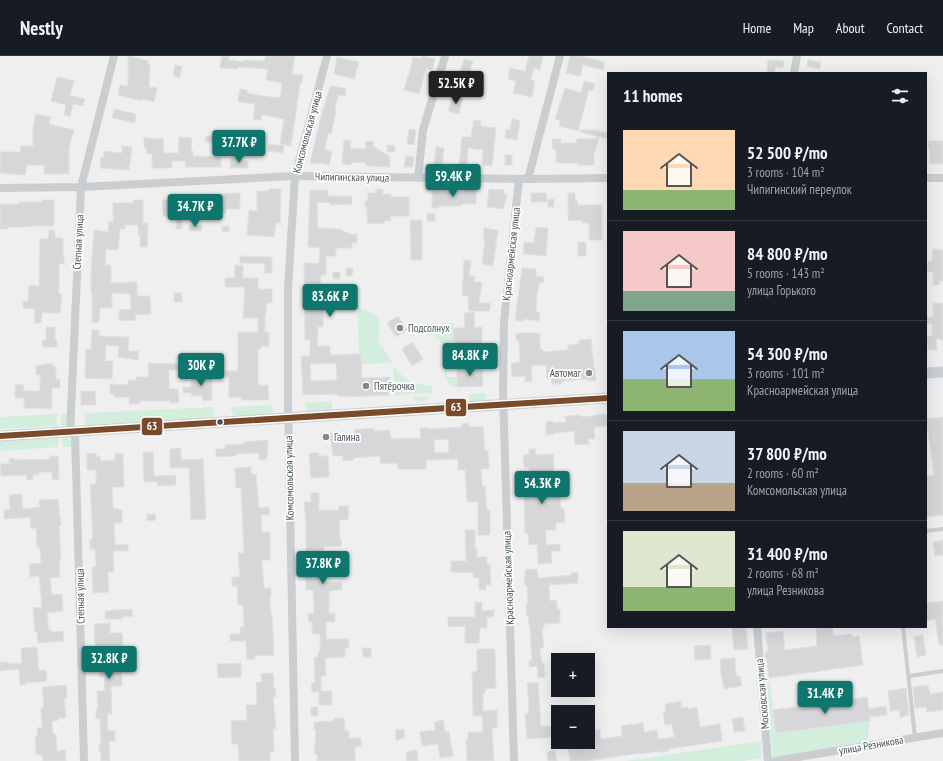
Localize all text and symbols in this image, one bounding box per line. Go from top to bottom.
text: Nestly [20,16,63,40]
text: Home [743,19,771,37]
text: Map [793,19,814,37]
text: About [836,19,865,37]
text: Contact [887,19,923,37]
pin: 52.5K ₽ [419,71,493,105]
text: 52.5K ₽ [438,75,474,92]
text: 11 homes [623,85,682,107]
icon: filters [889,85,911,107]
street label: Комсомольская улица [289,89,325,175]
pin: 37.7K ₽ [202,130,276,164]
text: 37.7K ₽ [221,134,257,151]
text: 52 500 ₽/mo [747,142,828,164]
icon: home [655,146,703,194]
pin: 59.4K ₽ [416,164,490,198]
text: 3 rooms · 104 m² [747,164,825,181]
text: 59.4K ₽ [435,168,471,185]
street label: Чипигинская улица [315,169,389,185]
text: Чипигинский переулок [747,181,852,198]
pin: 34.7K ₽ [158,194,232,228]
text: 34.7K ₽ [177,198,213,215]
street label: Красноармейская улица [499,207,523,301]
street label: Степная улица [70,214,86,270]
text: 84 800 ₽/mo [747,243,828,265]
icon: home [655,247,703,295]
text: 5 rooms · 143 m² [747,265,825,282]
text: улица Горького [747,282,816,299]
pin: 83.6K ₽ [293,284,367,318]
text: 83.6K ₽ [312,288,348,305]
place label: Подсолнух [408,321,450,335]
marker: Подсолнух [395,323,405,333]
pin: 84.8K ₽ [433,343,507,377]
text: 54 300 ₽/mo [747,343,828,365]
text: 84.8K ₽ [452,347,488,364]
icon: home [655,347,703,395]
pin: 30K ₽ [173,353,229,387]
text: 30K ₽ [187,357,215,374]
text: 3 rooms · 101 m² [747,365,825,382]
place label: Автомаг [550,366,582,380]
marker: Автомаг [584,368,594,378]
place label: Пятёрочка [374,379,415,393]
marker: Пятёрочка [361,381,371,391]
text: Красноармейская улица [747,382,858,399]
line badge: 63 [445,398,467,417]
text: 63 [451,400,461,414]
line badge: 63 [141,417,163,436]
unlabelled marker [215,417,225,427]
text: 63 [147,419,157,433]
place label: Галина [334,430,360,444]
marker: Галина [321,432,331,442]
street label: Комсомольская улица [281,436,297,520]
text: 37 800 ₽/mo [747,443,827,465]
icon: home [655,447,703,495]
text: 2 rooms · 60 m² [747,465,819,482]
pin: 54.3K ₽ [505,471,579,505]
text: 54.3K ₽ [524,475,560,492]
text: Комсомольская улица [747,482,847,499]
street label: Красноармейская улица [499,531,517,625]
text: 31 400 ₽/mo [747,543,828,565]
icon: home [655,547,703,595]
pin: 37.8K ₽ [286,551,360,585]
text: 37.8K ₽ [305,555,341,572]
text: 2 rooms · 68 m² [747,565,819,582]
street label: Степная улица [73,568,87,624]
text: улица Резникова [747,582,824,599]
pin: 32.8K ₽ [72,646,146,680]
text: 32.8K ₽ [91,650,127,667]
map controls [551,653,595,749]
button: + [551,653,595,697]
street label: Московская улица [752,658,772,730]
pin: 31.4K ₽ [788,681,862,715]
text: 31.4K ₽ [807,685,843,702]
button: − [551,705,595,749]
street label: улица Резникова [838,732,904,758]

